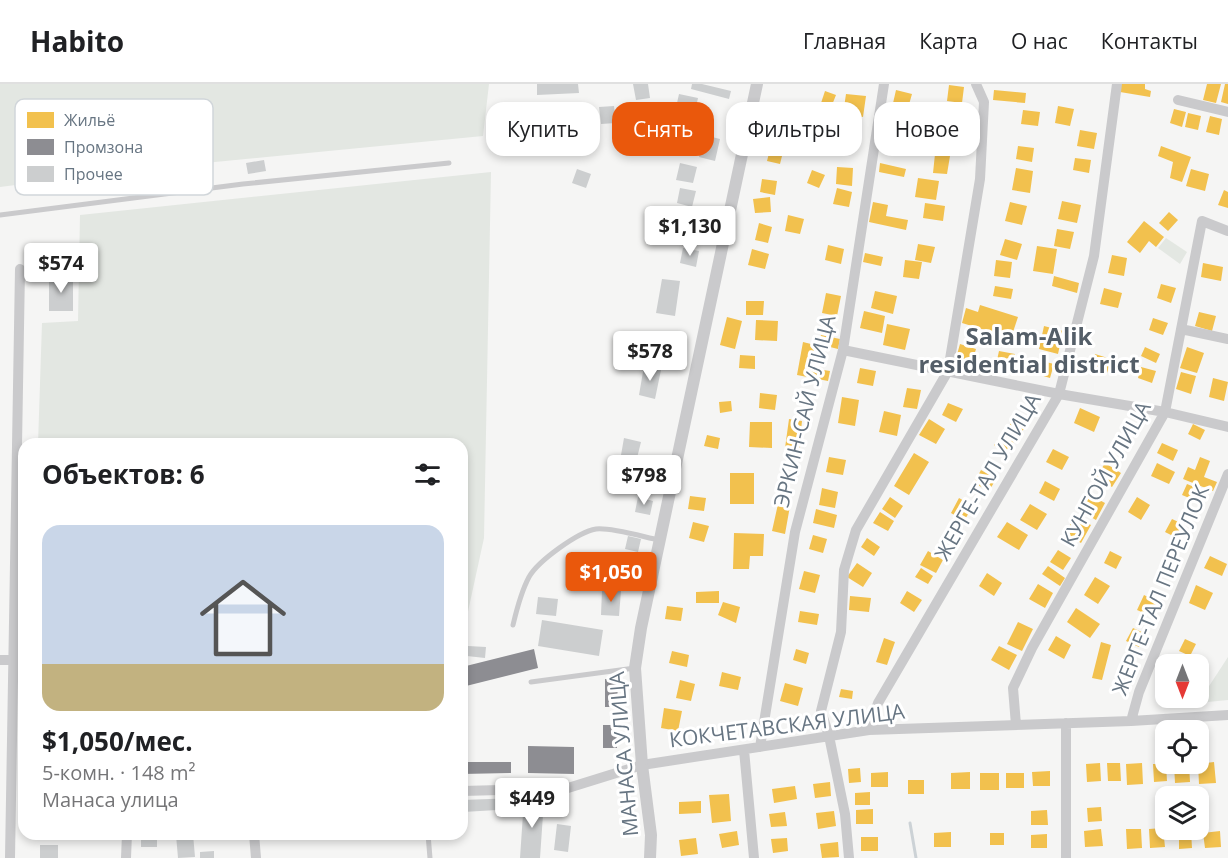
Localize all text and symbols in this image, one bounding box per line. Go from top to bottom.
text: Habito [30,22,124,60]
text: Главная [803,27,886,55]
text: Карта [919,27,978,55]
text: О нас [1011,27,1068,55]
text: Контакты [1101,27,1198,55]
legend [15,99,213,195]
chip: Купить [486,102,600,156]
chip: Снять [612,102,714,156]
chip: Фильтры [726,102,862,156]
chip: Новое [874,102,980,156]
text: Жильё [64,109,115,131]
text: Промзона [64,136,143,158]
text: Прочее [64,163,123,185]
pin: $1,130 [641,206,739,257]
text: $1,130 [659,212,721,239]
pin: $574 [25,243,97,294]
text: $574 [38,249,84,276]
street label: ЭРКИН-САЙ УЛИЦА [767,311,842,510]
district label: Salam-Alik residential district [918,319,1140,380]
pin: $578 [614,331,686,382]
text: $578 [627,337,673,364]
street label: ЖЕРГЕ-ТАЛ УЛИЦА [928,387,1047,565]
street label: КУНГОЙ УЛИЦА [1054,395,1157,551]
pin: $798 [608,455,680,506]
text: Объектов: 6 [42,456,205,492]
icon: filters [411,458,444,491]
text: $798 [621,461,667,488]
street label: ЖЕРГЕ-ТАЛ ПЕРЕУЛОК [1105,480,1215,699]
pin: $1,050 [562,552,660,603]
text: $1,050 [580,558,642,585]
icon: home [189,564,297,672]
north arrow [1155,654,1209,708]
map controls [1155,654,1209,840]
street label: МАНАСА УЛИЦА [602,670,644,838]
street label: КОКЧЕТАВСКАЯ УЛИЦА [668,697,907,753]
button: locate [1155,720,1209,774]
text: $1,050/мес. [42,723,193,759]
text: 5-комн. · 148 m² [42,759,195,786]
pin: $449 [496,778,568,829]
text: $449 [509,784,555,811]
text: Манаса улица [42,786,179,813]
button: layers [1155,786,1209,840]

